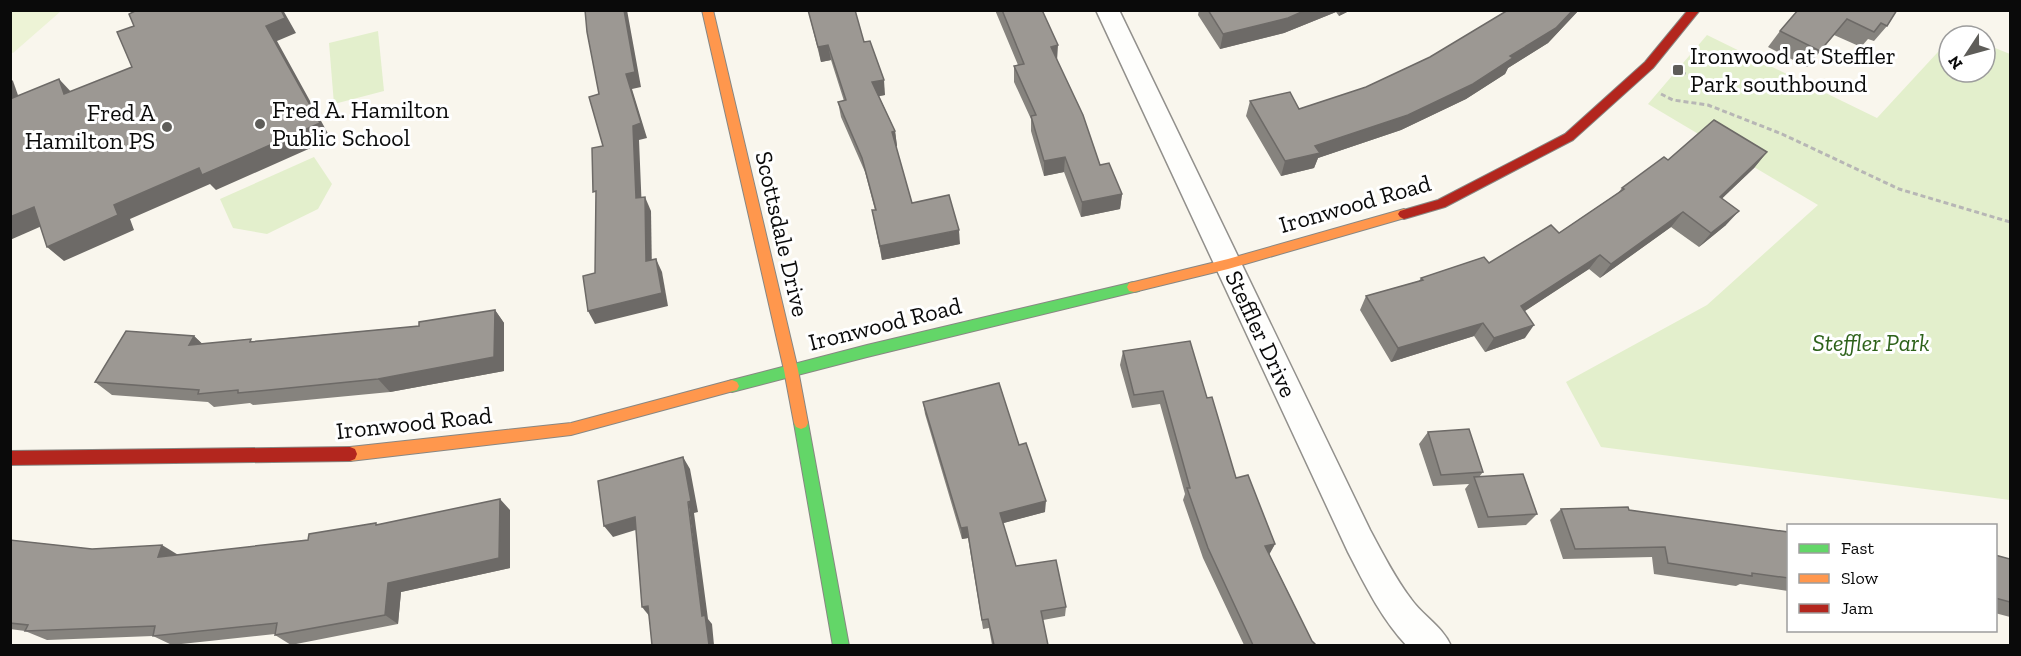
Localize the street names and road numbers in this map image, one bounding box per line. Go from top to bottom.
street label: Scottsdale Drive [749,148,816,319]
street label: Ironwood Road [1276,168,1434,239]
street label: Steffler Drive [1219,266,1303,402]
street label: Ironwood Road [805,291,964,357]
street label: Ironwood Road [335,400,493,445]

